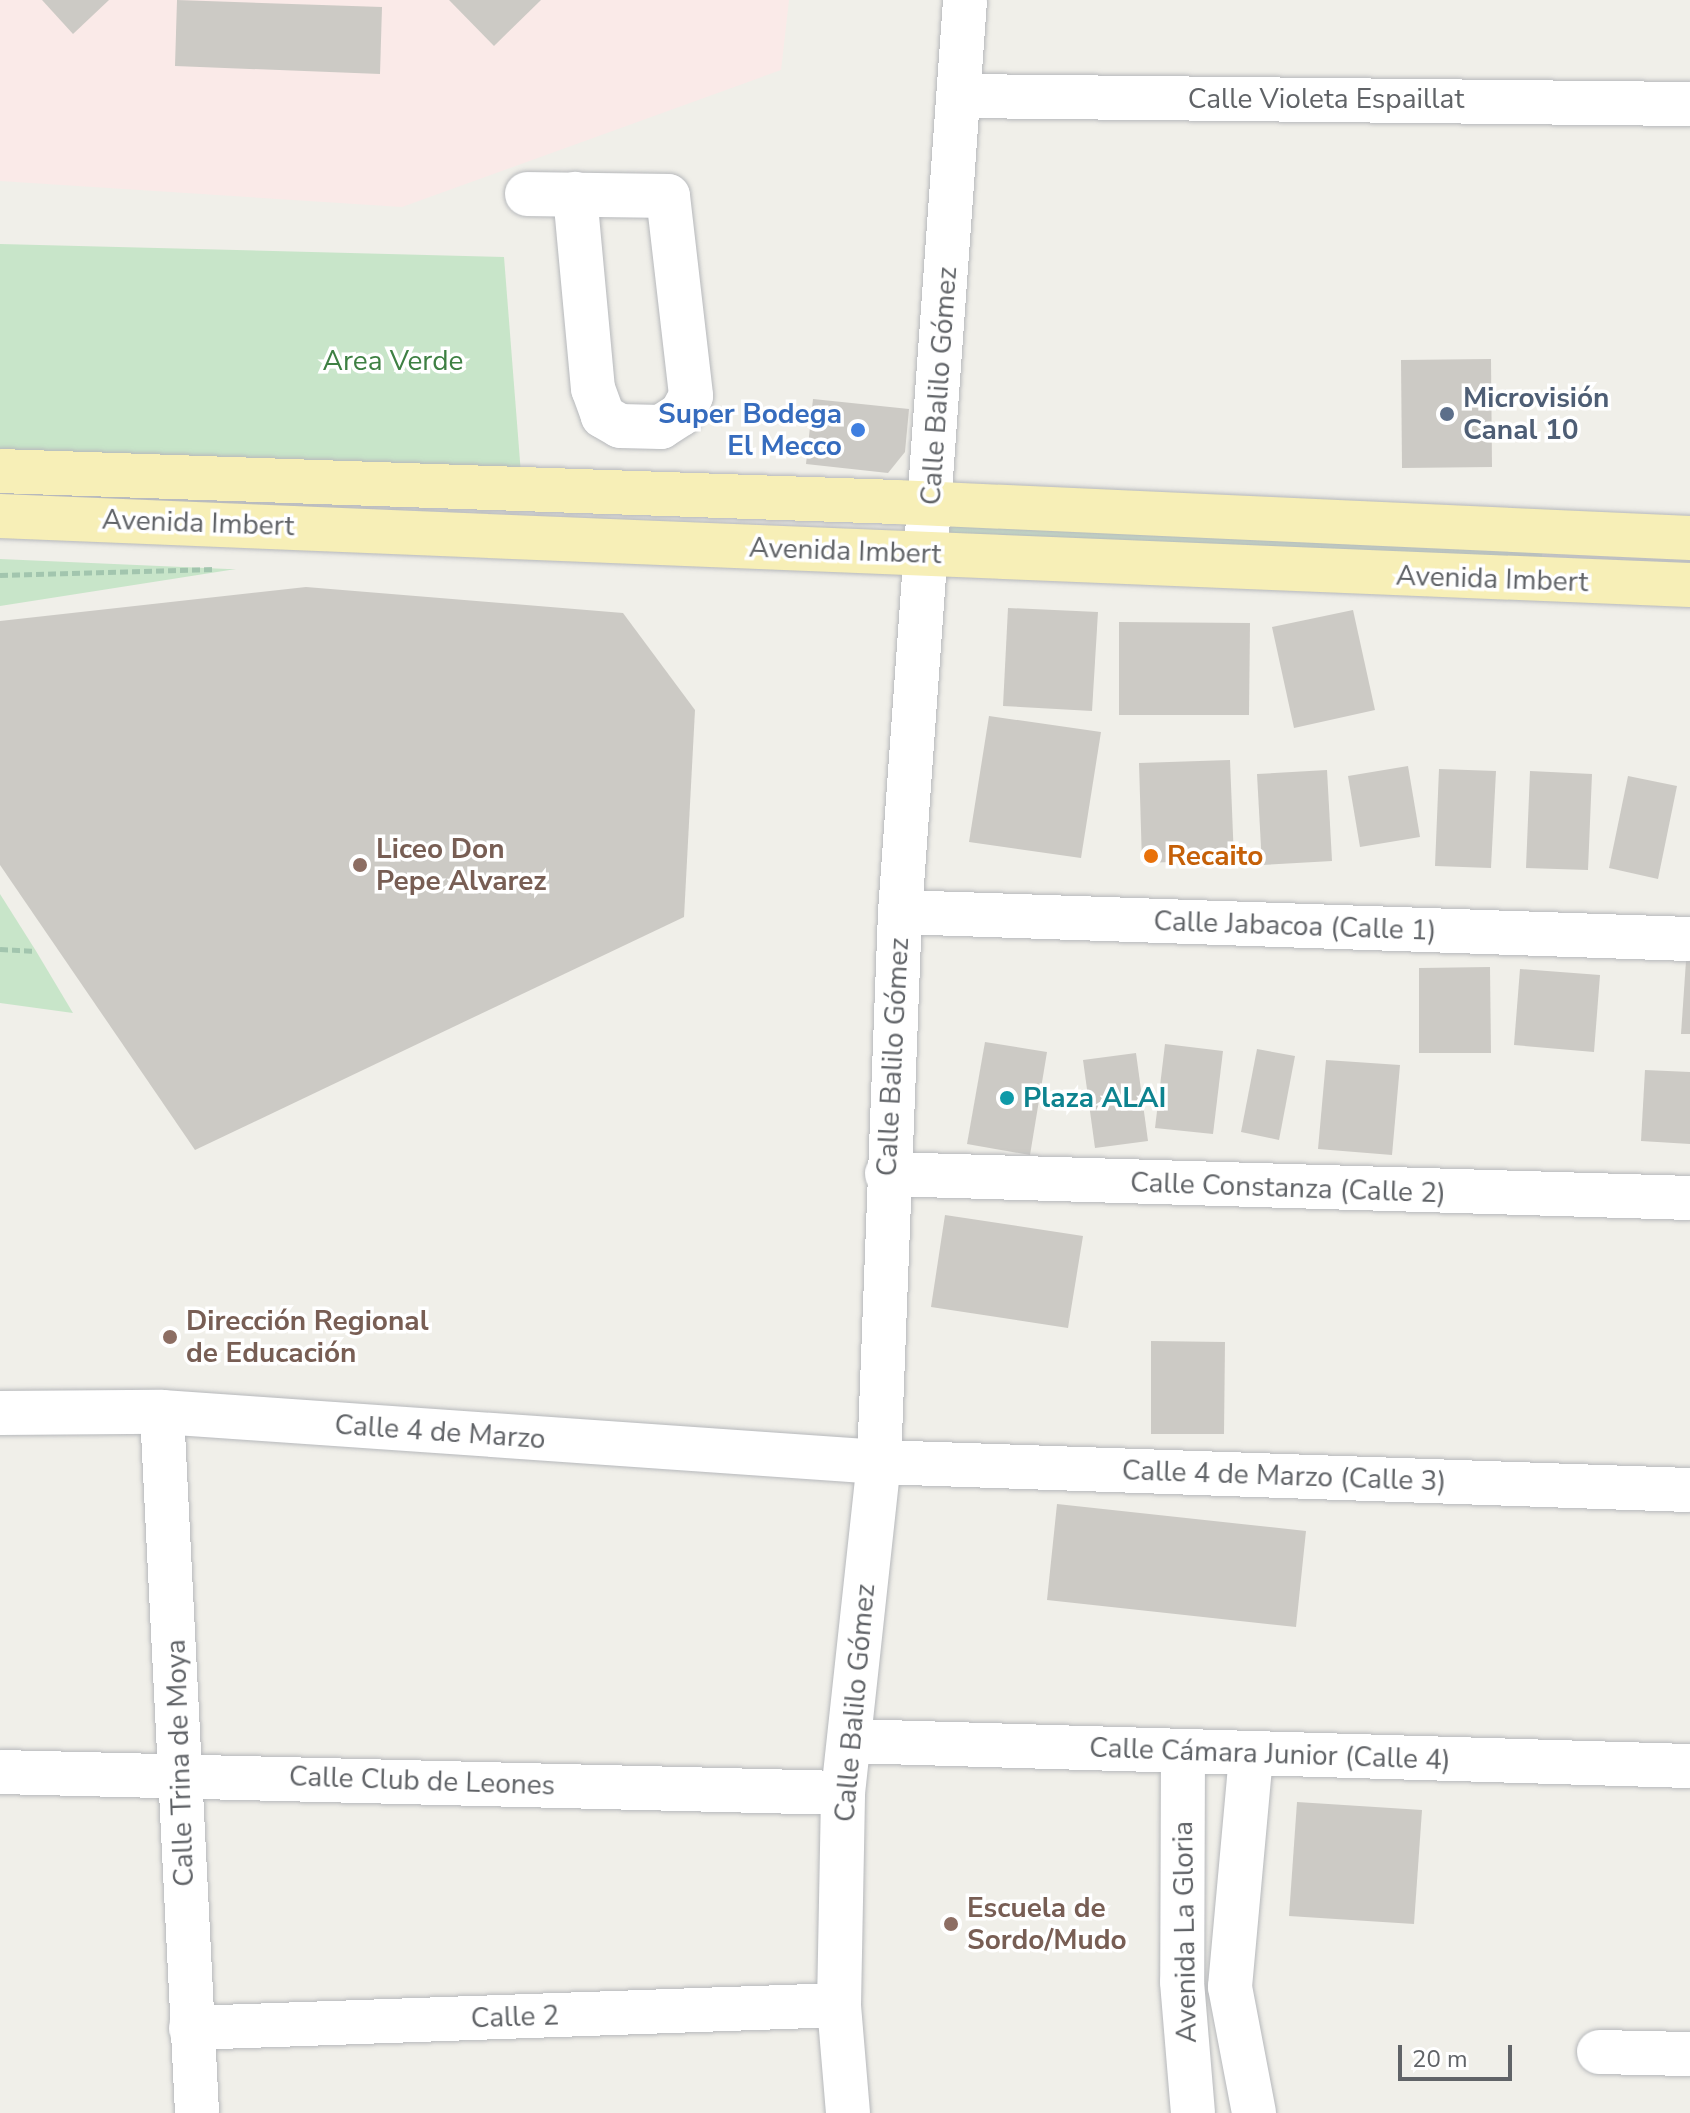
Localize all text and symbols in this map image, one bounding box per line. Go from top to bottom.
street label: Calle Violeta Espaillat [1188,82,1464,116]
street label: Calle Balilo Gómez [914,266,964,506]
park label: Area Verde [323,344,463,378]
place label: Microvisión Canal 10 [1463,381,1609,447]
place label: Super Bodega El Mecco [658,397,842,463]
marker: Microvisión Canal 10 [1438,405,1456,423]
marker: Super Bodega El Mecco [849,421,867,439]
street label: Avenida Imbert [101,503,295,543]
street label: Avenida Imbert [748,531,942,571]
street label: Avenida Imbert [1395,559,1589,599]
place label: Liceo Don Pepe Alvarez [376,832,546,898]
place label: Recaito [1167,839,1263,873]
marker: Recaito [1142,847,1160,865]
marker: Liceo Don Pepe Alvarez [351,856,369,874]
street label: Calle Jabacoa (Calle 1) [1153,904,1437,948]
street label: Calle Balilo Gómez [870,937,916,1177]
place label: Plaza ALAI [1023,1081,1166,1115]
marker: Plaza ALAI [998,1089,1016,1107]
street label: Calle Constanza (Calle 2) [1130,1166,1446,1210]
place label: Dirección Regional de Educación [186,1304,429,1370]
marker: Dirección Regional de Educación [161,1328,179,1346]
street label: Calle 4 de Marzo [333,1408,547,1456]
street label: Calle 4 de Marzo (Calle 3) [1121,1454,1447,1498]
street label: Calle Balilo Gómez [828,1583,882,1823]
street label: Calle Trina de Moya [159,1639,201,1887]
street label: Calle Cámara Junior (Calle 4) [1089,1731,1451,1777]
street label: Calle Club de Leones [288,1760,556,1802]
street label: Avenida La Gloria [1166,1821,1204,2043]
place label: Escuela de Sordo/Mudo [967,1891,1127,1957]
marker: Escuela de Sordo/Mudo [942,1915,960,1933]
street label: Calle 2 [470,1999,560,2035]
scale bar [1402,2029,1516,2079]
text: 20 m [1412,2043,1468,2075]

